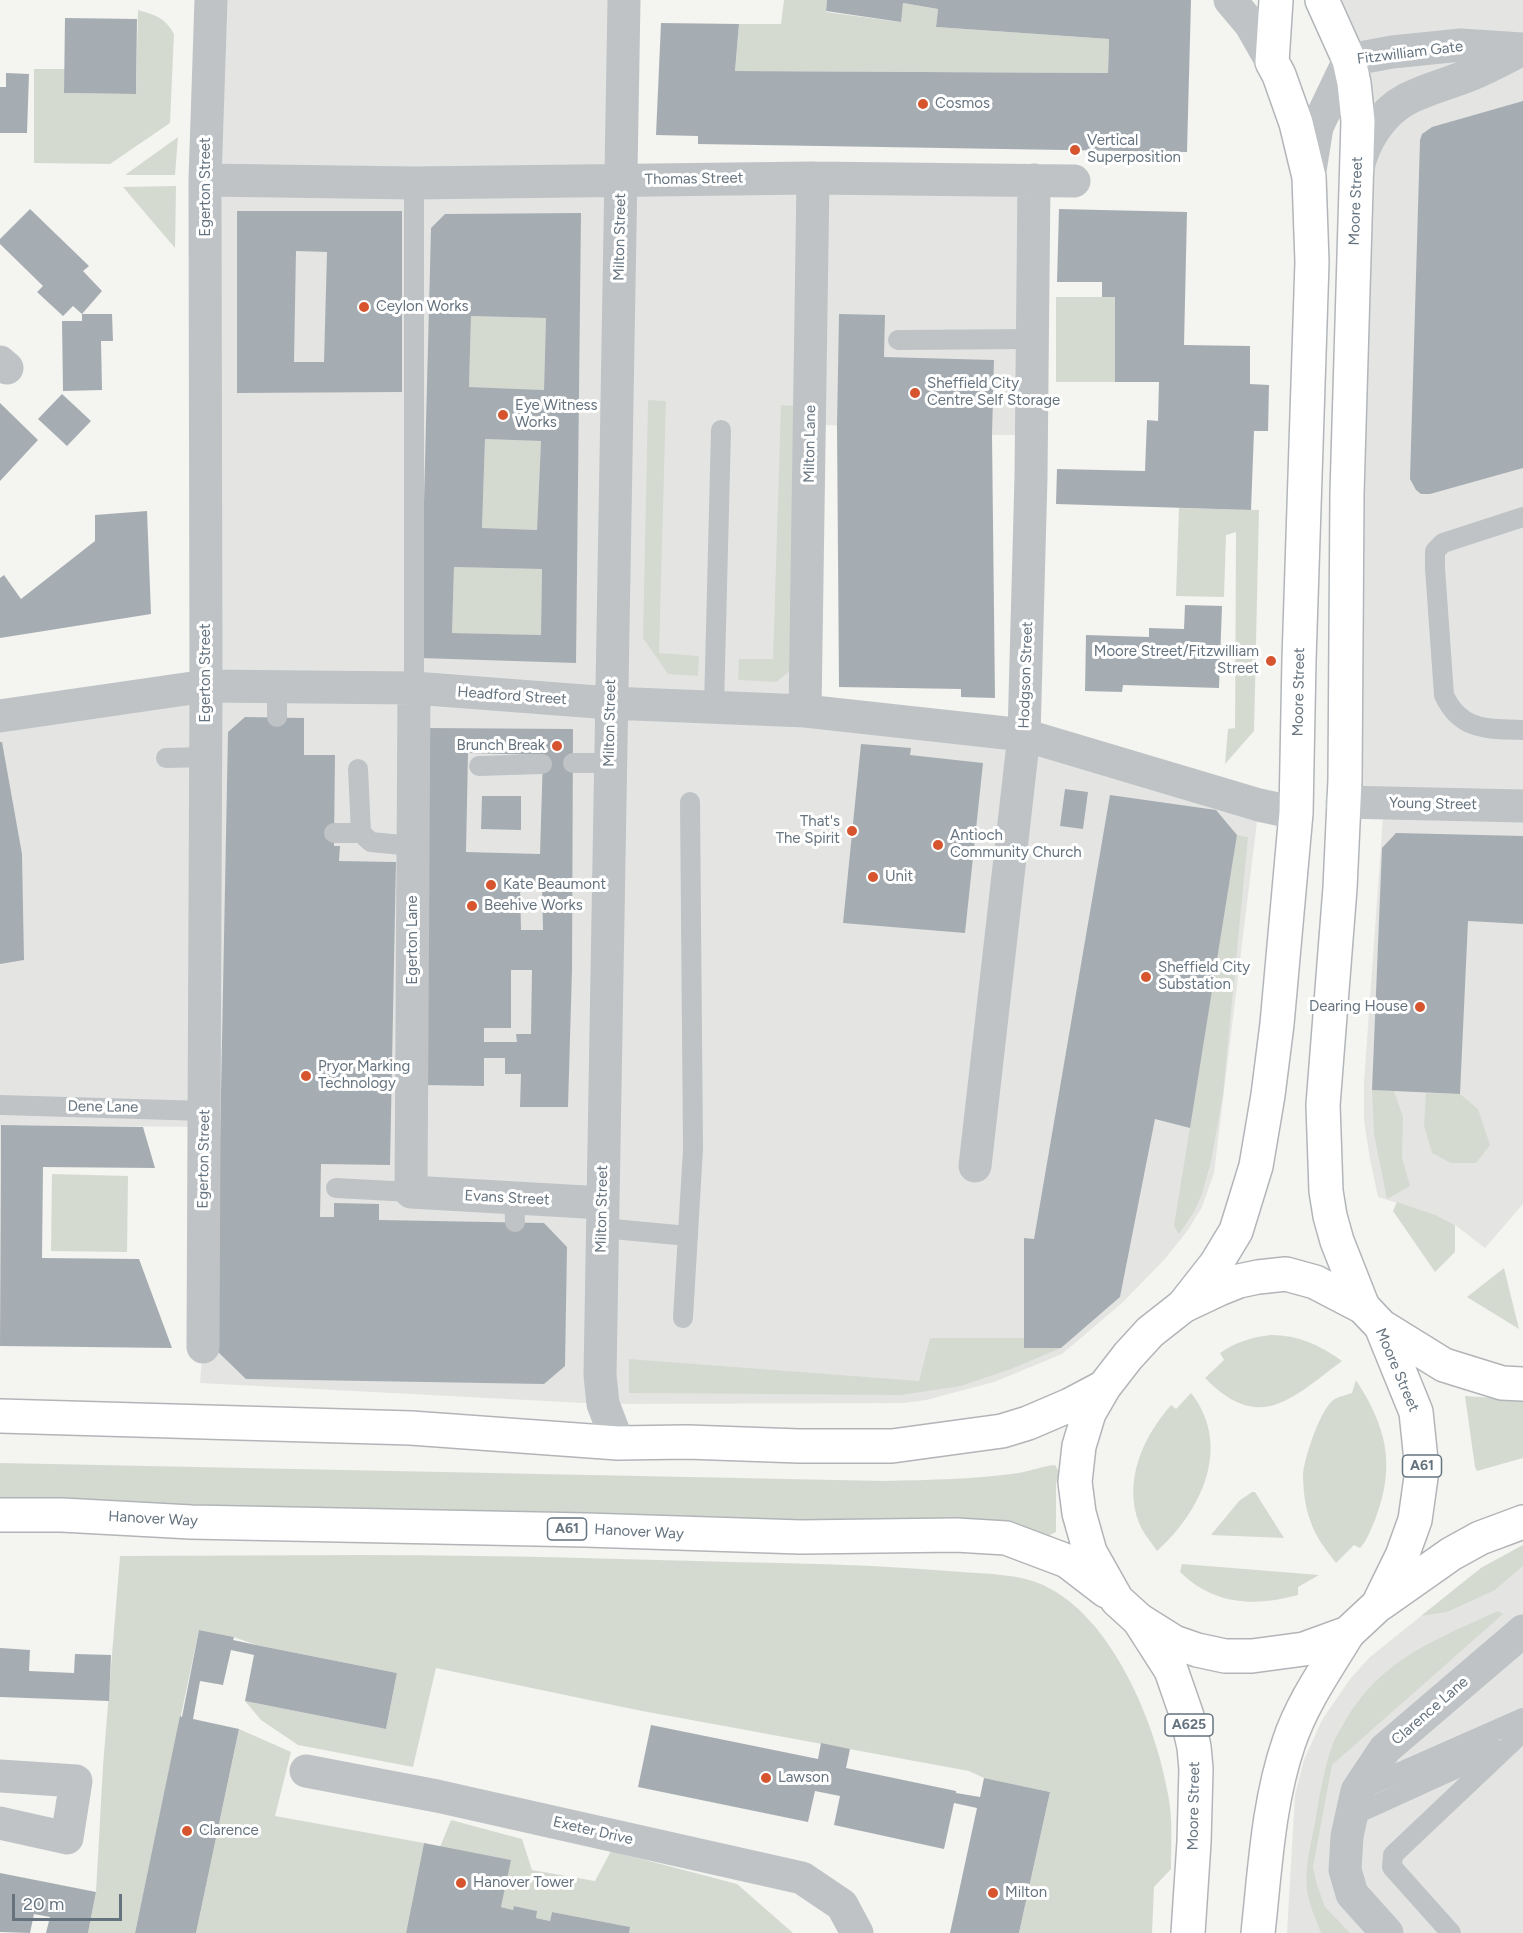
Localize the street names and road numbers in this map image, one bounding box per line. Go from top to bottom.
street label: Fitzwilliam Gate [1356,38,1464,68]
street label: Egerton Street [197,137,215,237]
street label: Moore Street [1345,156,1367,246]
street label: Thomas Street [645,169,743,189]
street label: Milton Street [610,193,630,281]
street label: Milton Lane [800,405,820,483]
street label: Hodgson Street [1015,621,1037,729]
street label: Egerton Street [197,623,215,723]
street label: Moore Street [1289,647,1309,737]
street label: Milton Street [600,679,620,767]
street label: Headford Street [457,683,567,709]
street label: Young Street [1389,794,1477,814]
street label: Egerton Lane [404,895,422,985]
street label: Dene Lane [67,1097,139,1117]
street label: Egerton Street [194,1109,214,1209]
street label: Milton Street [592,1165,612,1253]
street label: Evans Street [464,1187,550,1209]
street label: Moore Street [1371,1325,1423,1415]
road number: A61 [1402,1455,1442,1477]
street label: Hanover Way [108,1508,198,1530]
road number: A61 [548,1518,586,1540]
street label: Hanover Way [594,1521,684,1543]
street label: Clarence Lane [1388,1673,1472,1749]
road number: A625 [1165,1714,1213,1736]
street label: Moore Street [1184,1761,1204,1851]
street label: Exeter Drive [551,1813,635,1849]

